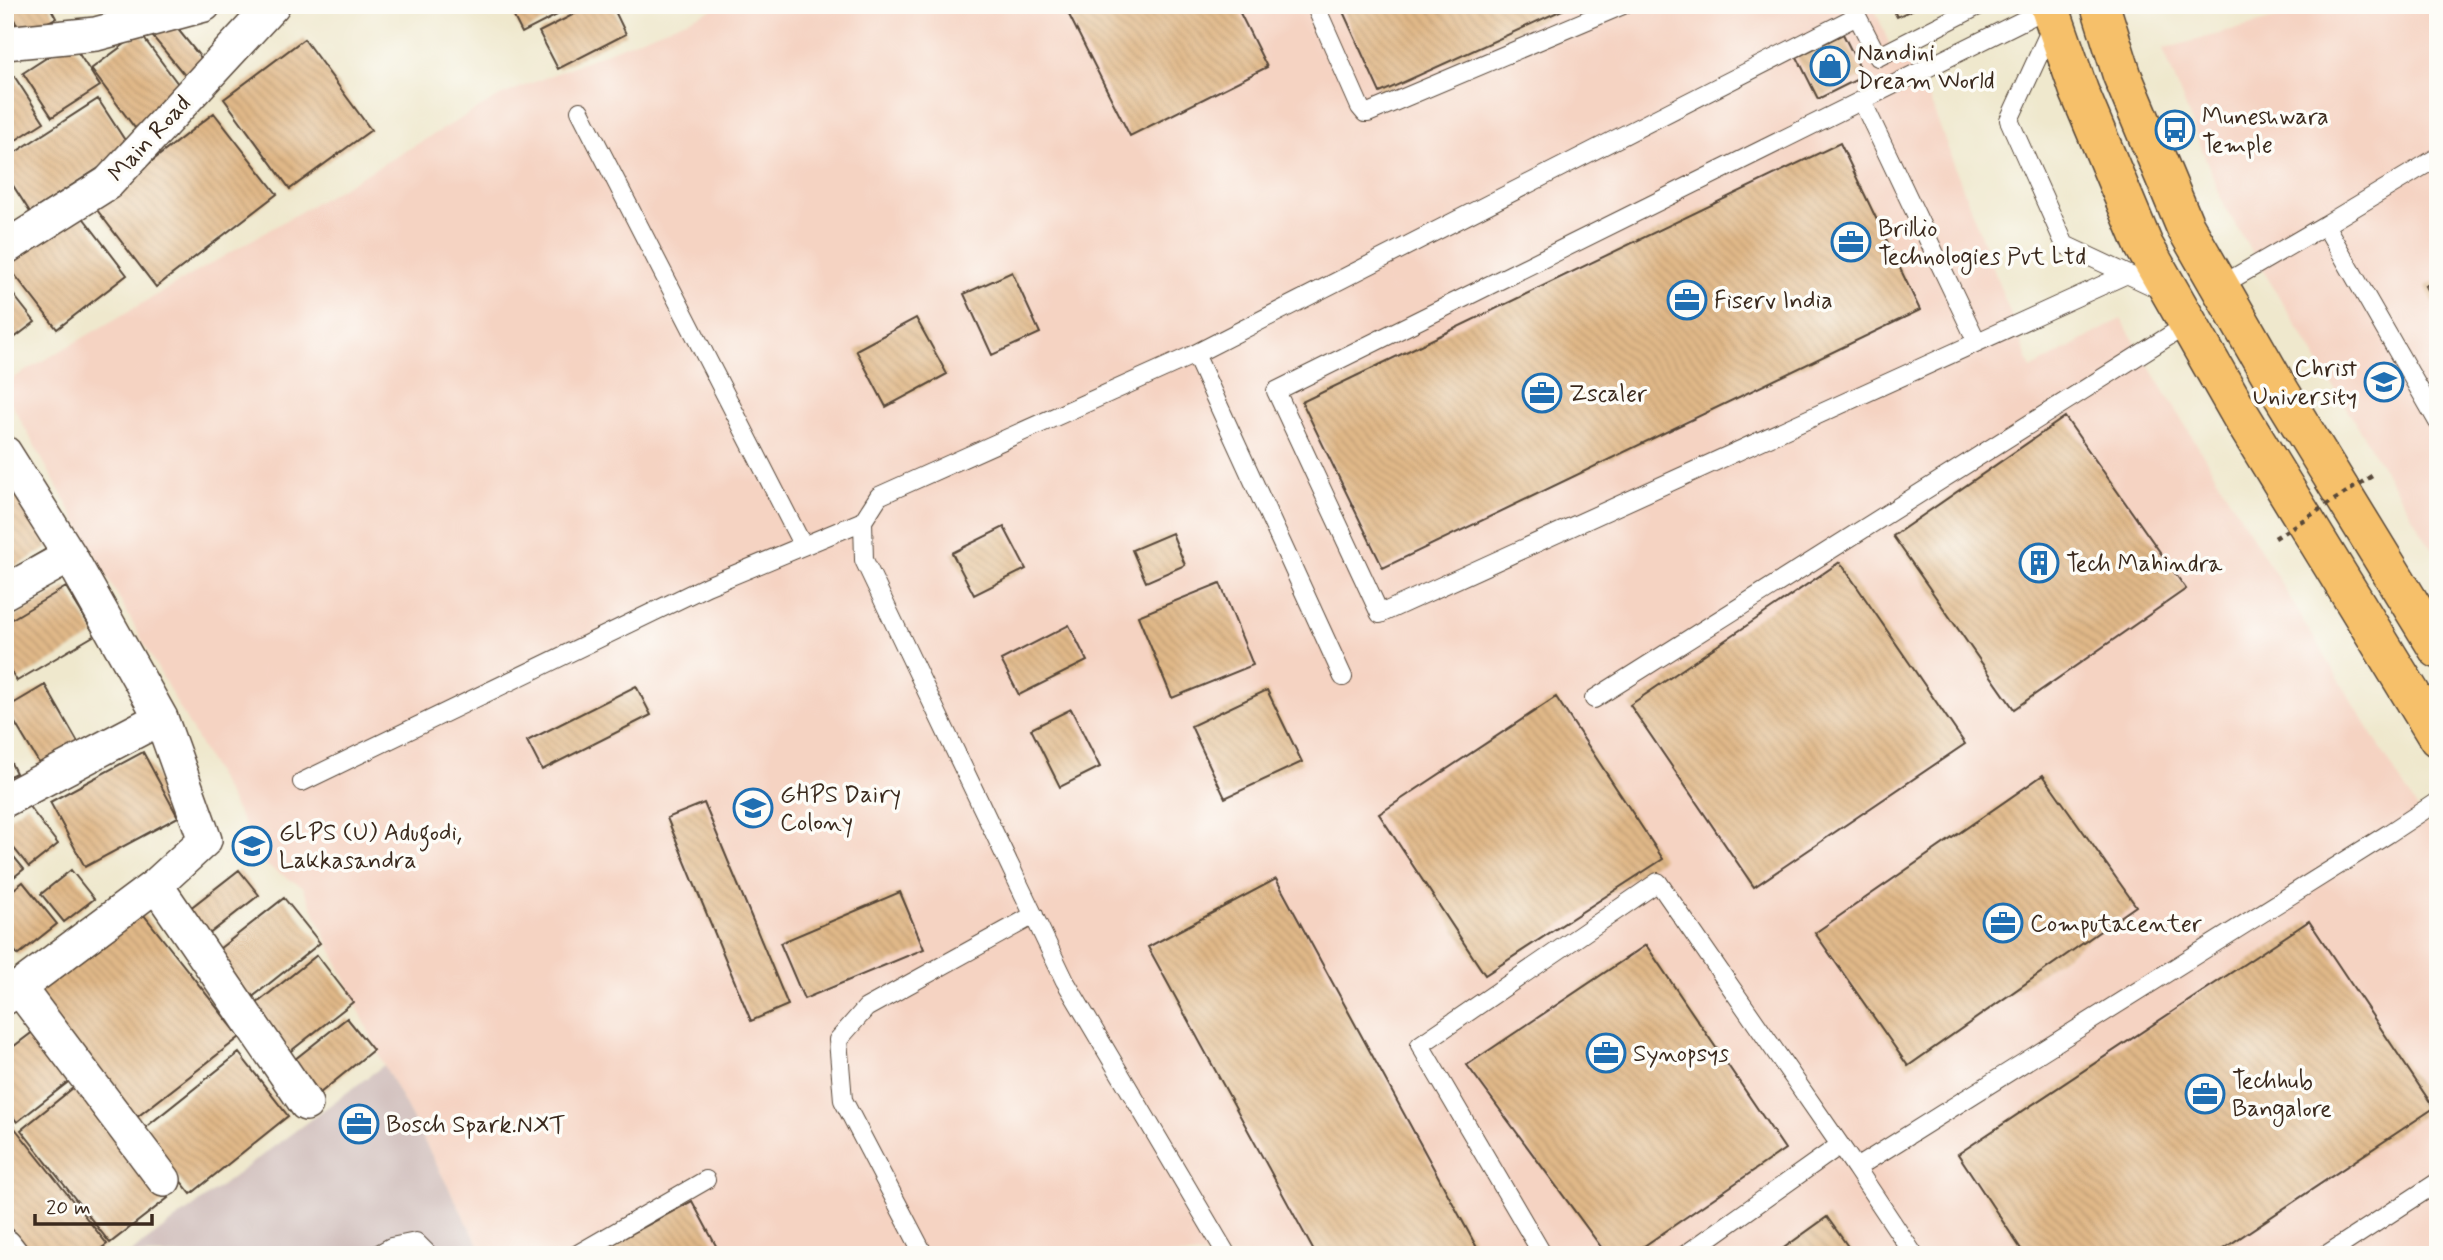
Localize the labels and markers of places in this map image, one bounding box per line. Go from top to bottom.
place label: Nandini Dream World [1857,38,1995,97]
shop icon: Nandini Dream World [1809,45,1851,87]
place label: Muneshwara Temple [2202,102,2329,161]
bus stop icon: Muneshwara Temple [2154,109,2196,151]
place label: Brillio Technologies Pvt Ltd [1878,214,2086,275]
office icon: Brillio Technologies Pvt Ltd [1830,221,1872,263]
office icon: Fiserv India [1666,279,1708,321]
place label: Fiserv India [1714,286,1833,317]
place label: Christ University [2253,354,2357,413]
school or university icon: Christ University [2363,361,2405,403]
office icon: Zscaler [1521,372,1563,414]
place label: Zscaler [1569,379,1647,410]
building icon: Tech Mahindra [2018,542,2060,584]
place label: Tech Mahindra [2066,549,2223,580]
place label: GHPS Dairy Colony [780,780,901,839]
school or university icon: GHPS Dairy Colony [732,787,774,829]
place label: GLPS (U) Adugodi, Lakkasandra [279,818,462,877]
school or university icon: GLPS (U) Adugodi, Lakkasandra [231,825,273,867]
office icon: Computacenter [1982,902,2024,944]
place label: Computacenter [2030,909,2202,940]
office icon: Synopsys [1585,1032,1627,1074]
place label: Synopsys [1633,1039,1729,1070]
place label: Techhub Bangalore [2232,1066,2332,1127]
office icon: Techhub Bangalore [2184,1073,2226,1115]
office icon: Bosch Spark.NXT [338,1103,380,1145]
place label: Bosch Spark.NXT [386,1110,566,1141]

